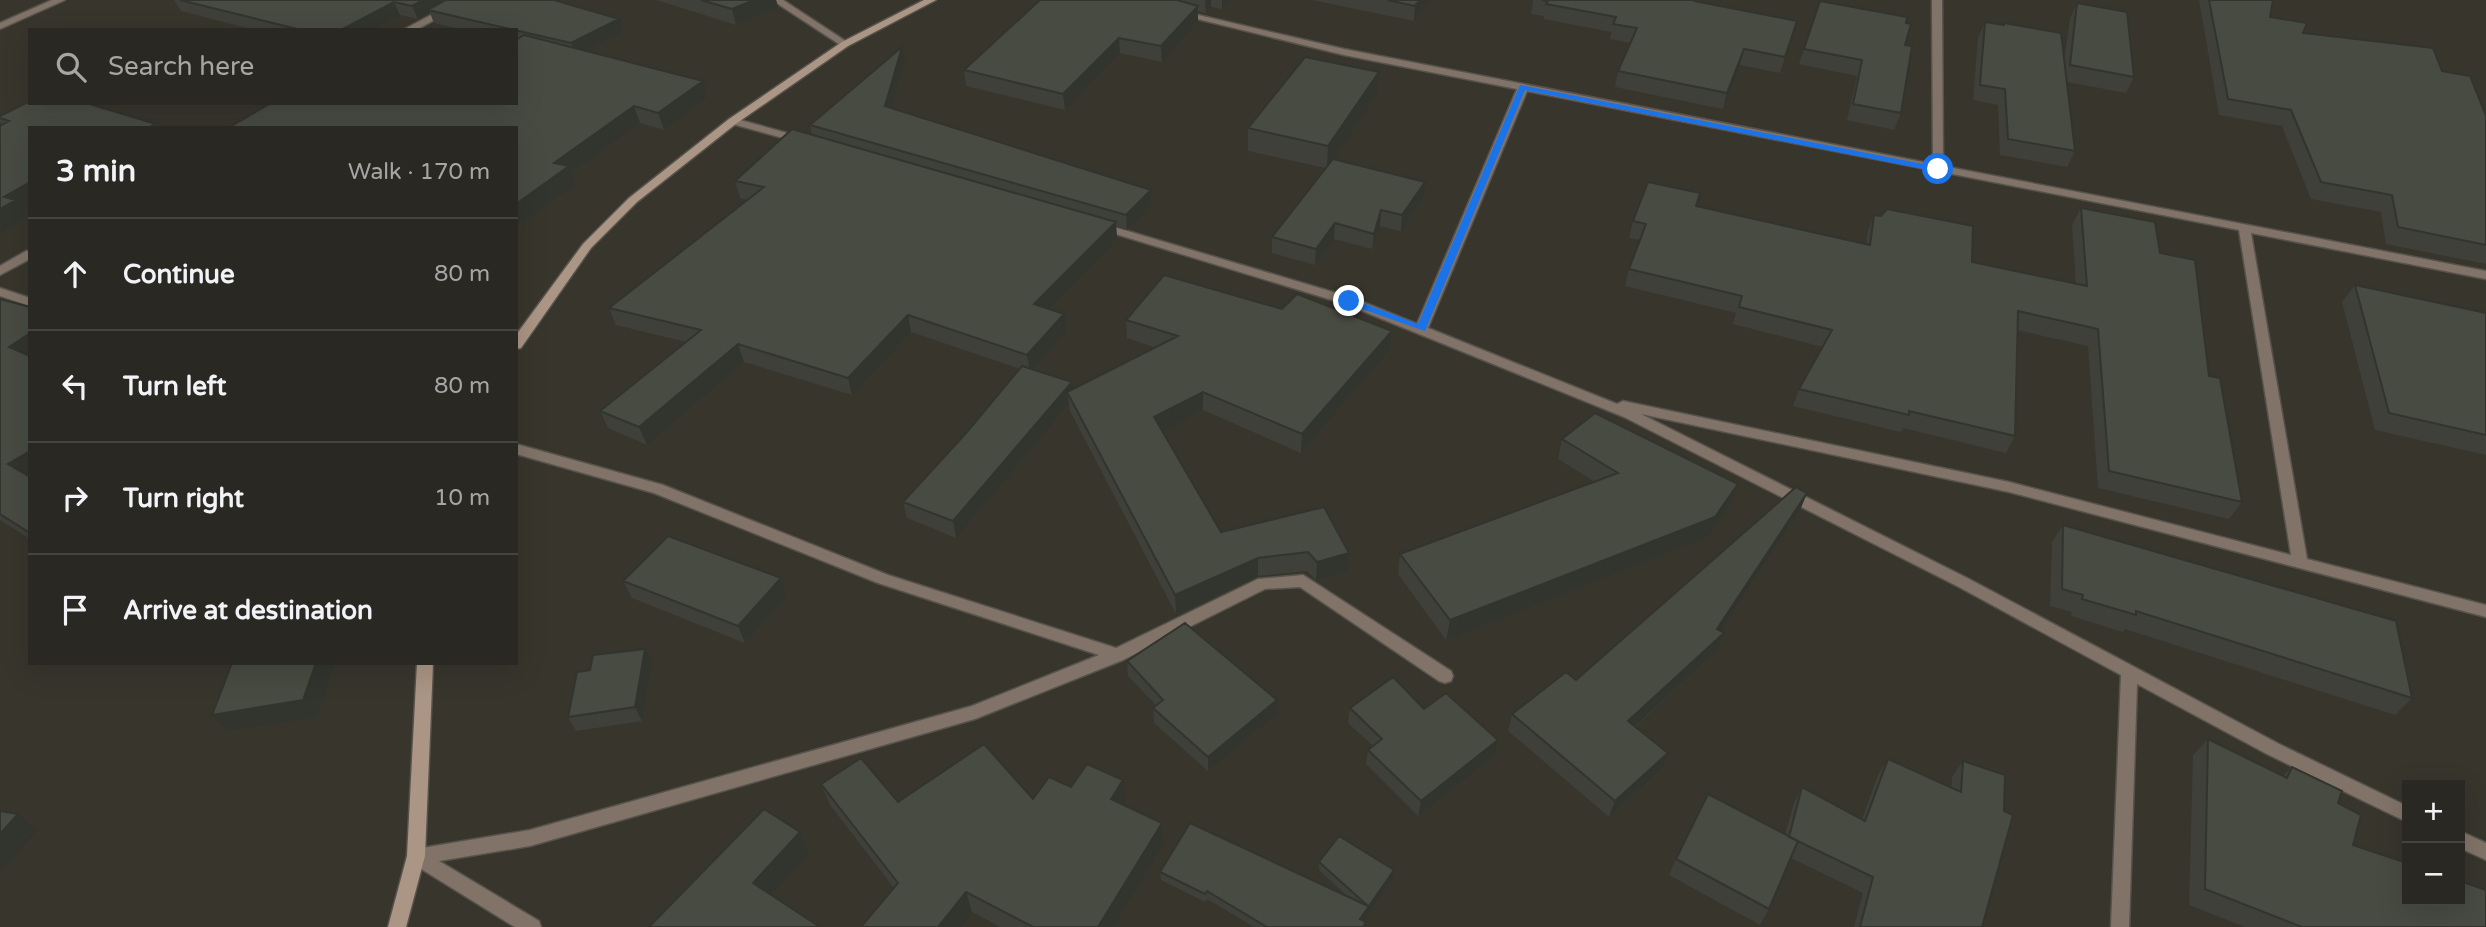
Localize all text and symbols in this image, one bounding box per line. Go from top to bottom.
search box [28,28,518,105]
icon: search [52,48,90,86]
text: Search here [108,51,254,82]
text: 3 min [56,153,136,190]
route start [1922,153,1953,184]
text: Walk · 170 m [348,158,490,186]
icon: ahead [56,255,94,293]
text: Continue [123,259,235,290]
text: 80 m [434,260,490,288]
route end [1333,285,1364,316]
icon: left [56,367,94,405]
text: Turn left [123,371,226,402]
text: 80 m [434,372,490,400]
icon: right [56,479,94,517]
text: Turn right [123,483,244,514]
text: 10 m [434,484,490,512]
icon: arrive [56,591,94,629]
text: Arrive at destination [123,595,373,626]
map controls [2402,780,2465,906]
button: + [2402,780,2465,843]
button: − [2402,843,2465,906]

